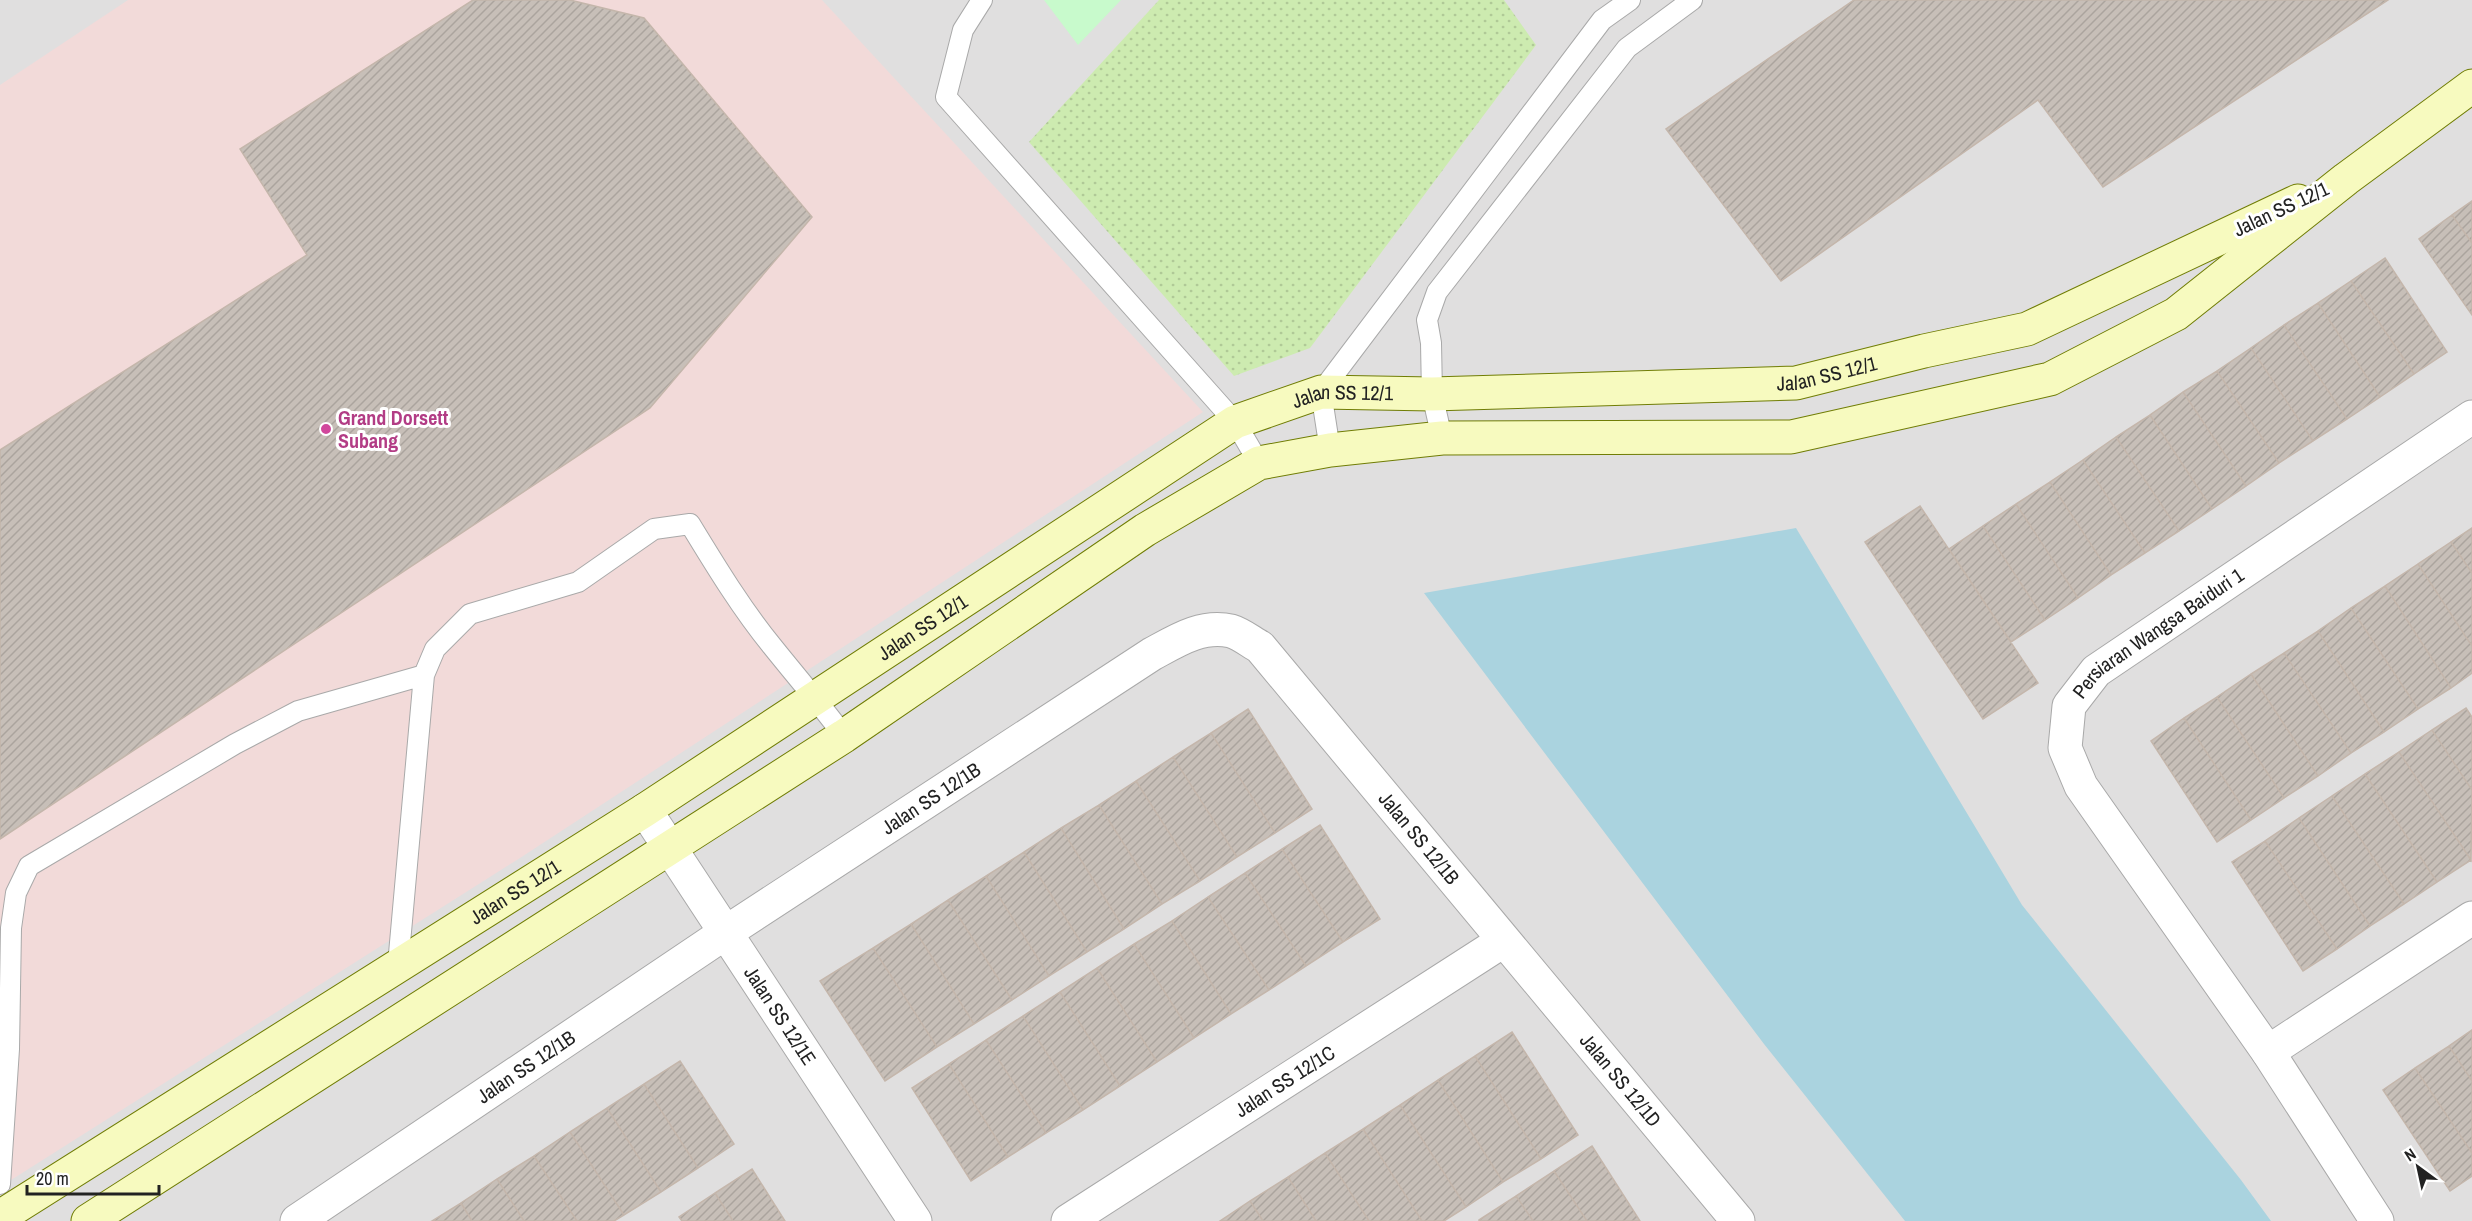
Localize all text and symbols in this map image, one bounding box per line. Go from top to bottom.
street label: Jalan SS 12/1 [2229,175,2333,242]
street label: Jalan SS 12/1 [1776,349,1880,397]
street label: Jalan SS 12/1 [1288,378,1393,414]
place label: Grand Dorsett Subang [338,404,449,454]
marker: Grand Dorsett Subang [319,422,333,436]
street label: Persiaran Wangsa Baiduri 1 [2066,561,2249,704]
street label: Jalan SS 12/1 [872,588,972,666]
street label: Jalan SS 12/1B [876,756,986,840]
street label: Jalan SS 12/1B [1373,786,1466,890]
street label: Jalan SS 12/1 [464,853,565,930]
street label: Jalan SS 12/1E [738,961,823,1070]
street label: Jalan SS 12/1B [471,1024,580,1109]
street label: Jalan SS 12/1D [1574,1027,1668,1132]
street label: Jalan SS 12/1C [1229,1039,1340,1123]
north arrow [2388,1137,2448,1197]
text: N [2400,1143,2420,1166]
scale bar [27,1158,159,1196]
text: 20 m [36,1166,69,1191]

